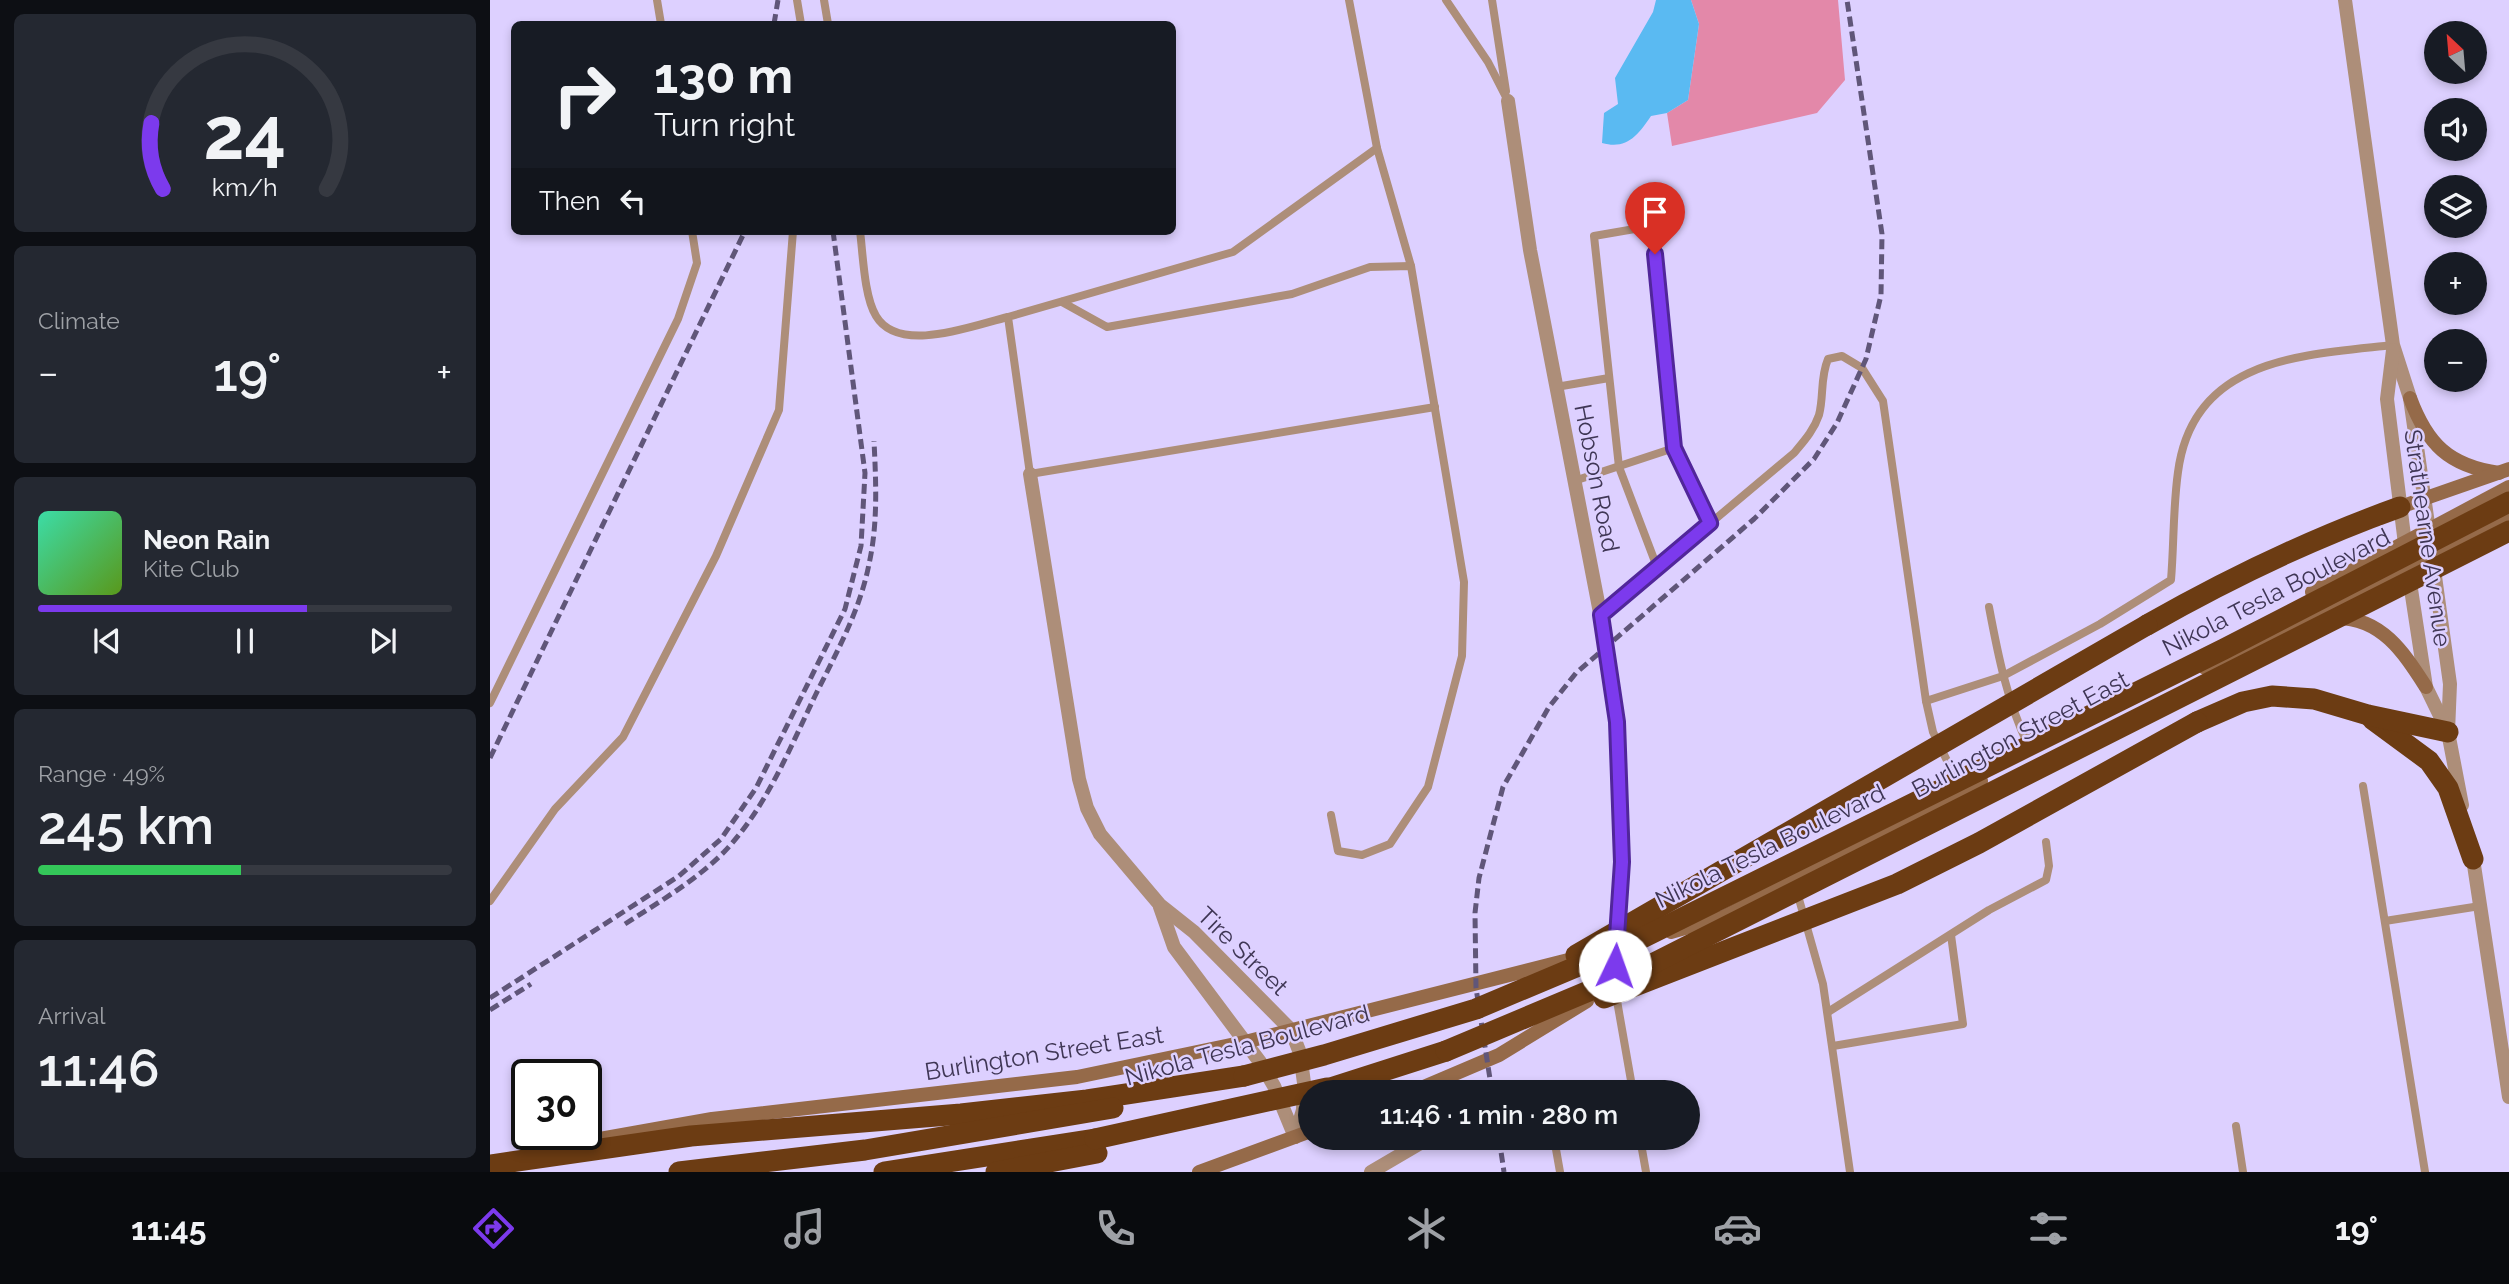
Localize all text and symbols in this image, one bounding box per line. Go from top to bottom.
north arrow [2424,21,2487,84]
map controls [2424,21,2487,392]
text: 130 m [654,47,793,104]
icon: right [539,49,630,140]
text: 24 [204,91,286,176]
button: sound [2424,98,2487,161]
text: Turn right [654,106,795,143]
text: km/h [212,172,278,202]
button: layers [2424,175,2487,238]
icon: left [614,182,652,220]
pin [1625,182,1685,254]
text: Then [539,186,600,216]
icon: arrive [1636,193,1674,231]
button: + [2424,252,2487,315]
text: Climate [38,307,120,334]
button: − [2424,329,2487,392]
text: 19° [213,342,281,403]
text: − [38,350,58,395]
text: + [436,350,452,395]
street label: Hobson Road [1568,402,1626,554]
street label: Strathearne Avenue [2398,428,2458,648]
street label: Nikola Tesla Boulevard [2157,522,2395,662]
text: Neon Rain [143,525,270,555]
text: Kite Club [143,555,240,582]
icon: previous [88,622,126,660]
icon: pause [226,622,264,660]
icon: next [364,622,402,660]
street label: Burlington Street East [1907,665,2133,803]
text: Range · 49% [38,760,165,787]
street label: Nikola Tesla Boulevard [1650,778,1890,914]
text: 245 km [38,795,214,856]
street label: Tire Street [1192,901,1294,1001]
position arrow [1578,929,1652,1003]
street label: Nikola Tesla Boulevard [1122,998,1372,1092]
text: Arrival [38,1002,105,1029]
street label: Burlington Street East [923,1020,1165,1086]
text: 11:46 [38,1037,159,1098]
speed limit sign: 30 [511,1059,602,1150]
text: 11:46 · 1 min · 280 m [1380,1100,1618,1130]
icon: directions [469,1204,518,1253]
icon: music [780,1204,829,1253]
icon: phone [1091,1204,1140,1253]
icon: climate [1402,1204,1451,1253]
icon: car [1713,1204,1762,1253]
icon: filters [2024,1204,2073,1253]
text: 11:45 [131,1210,207,1247]
text: 19° [2335,1210,2378,1247]

